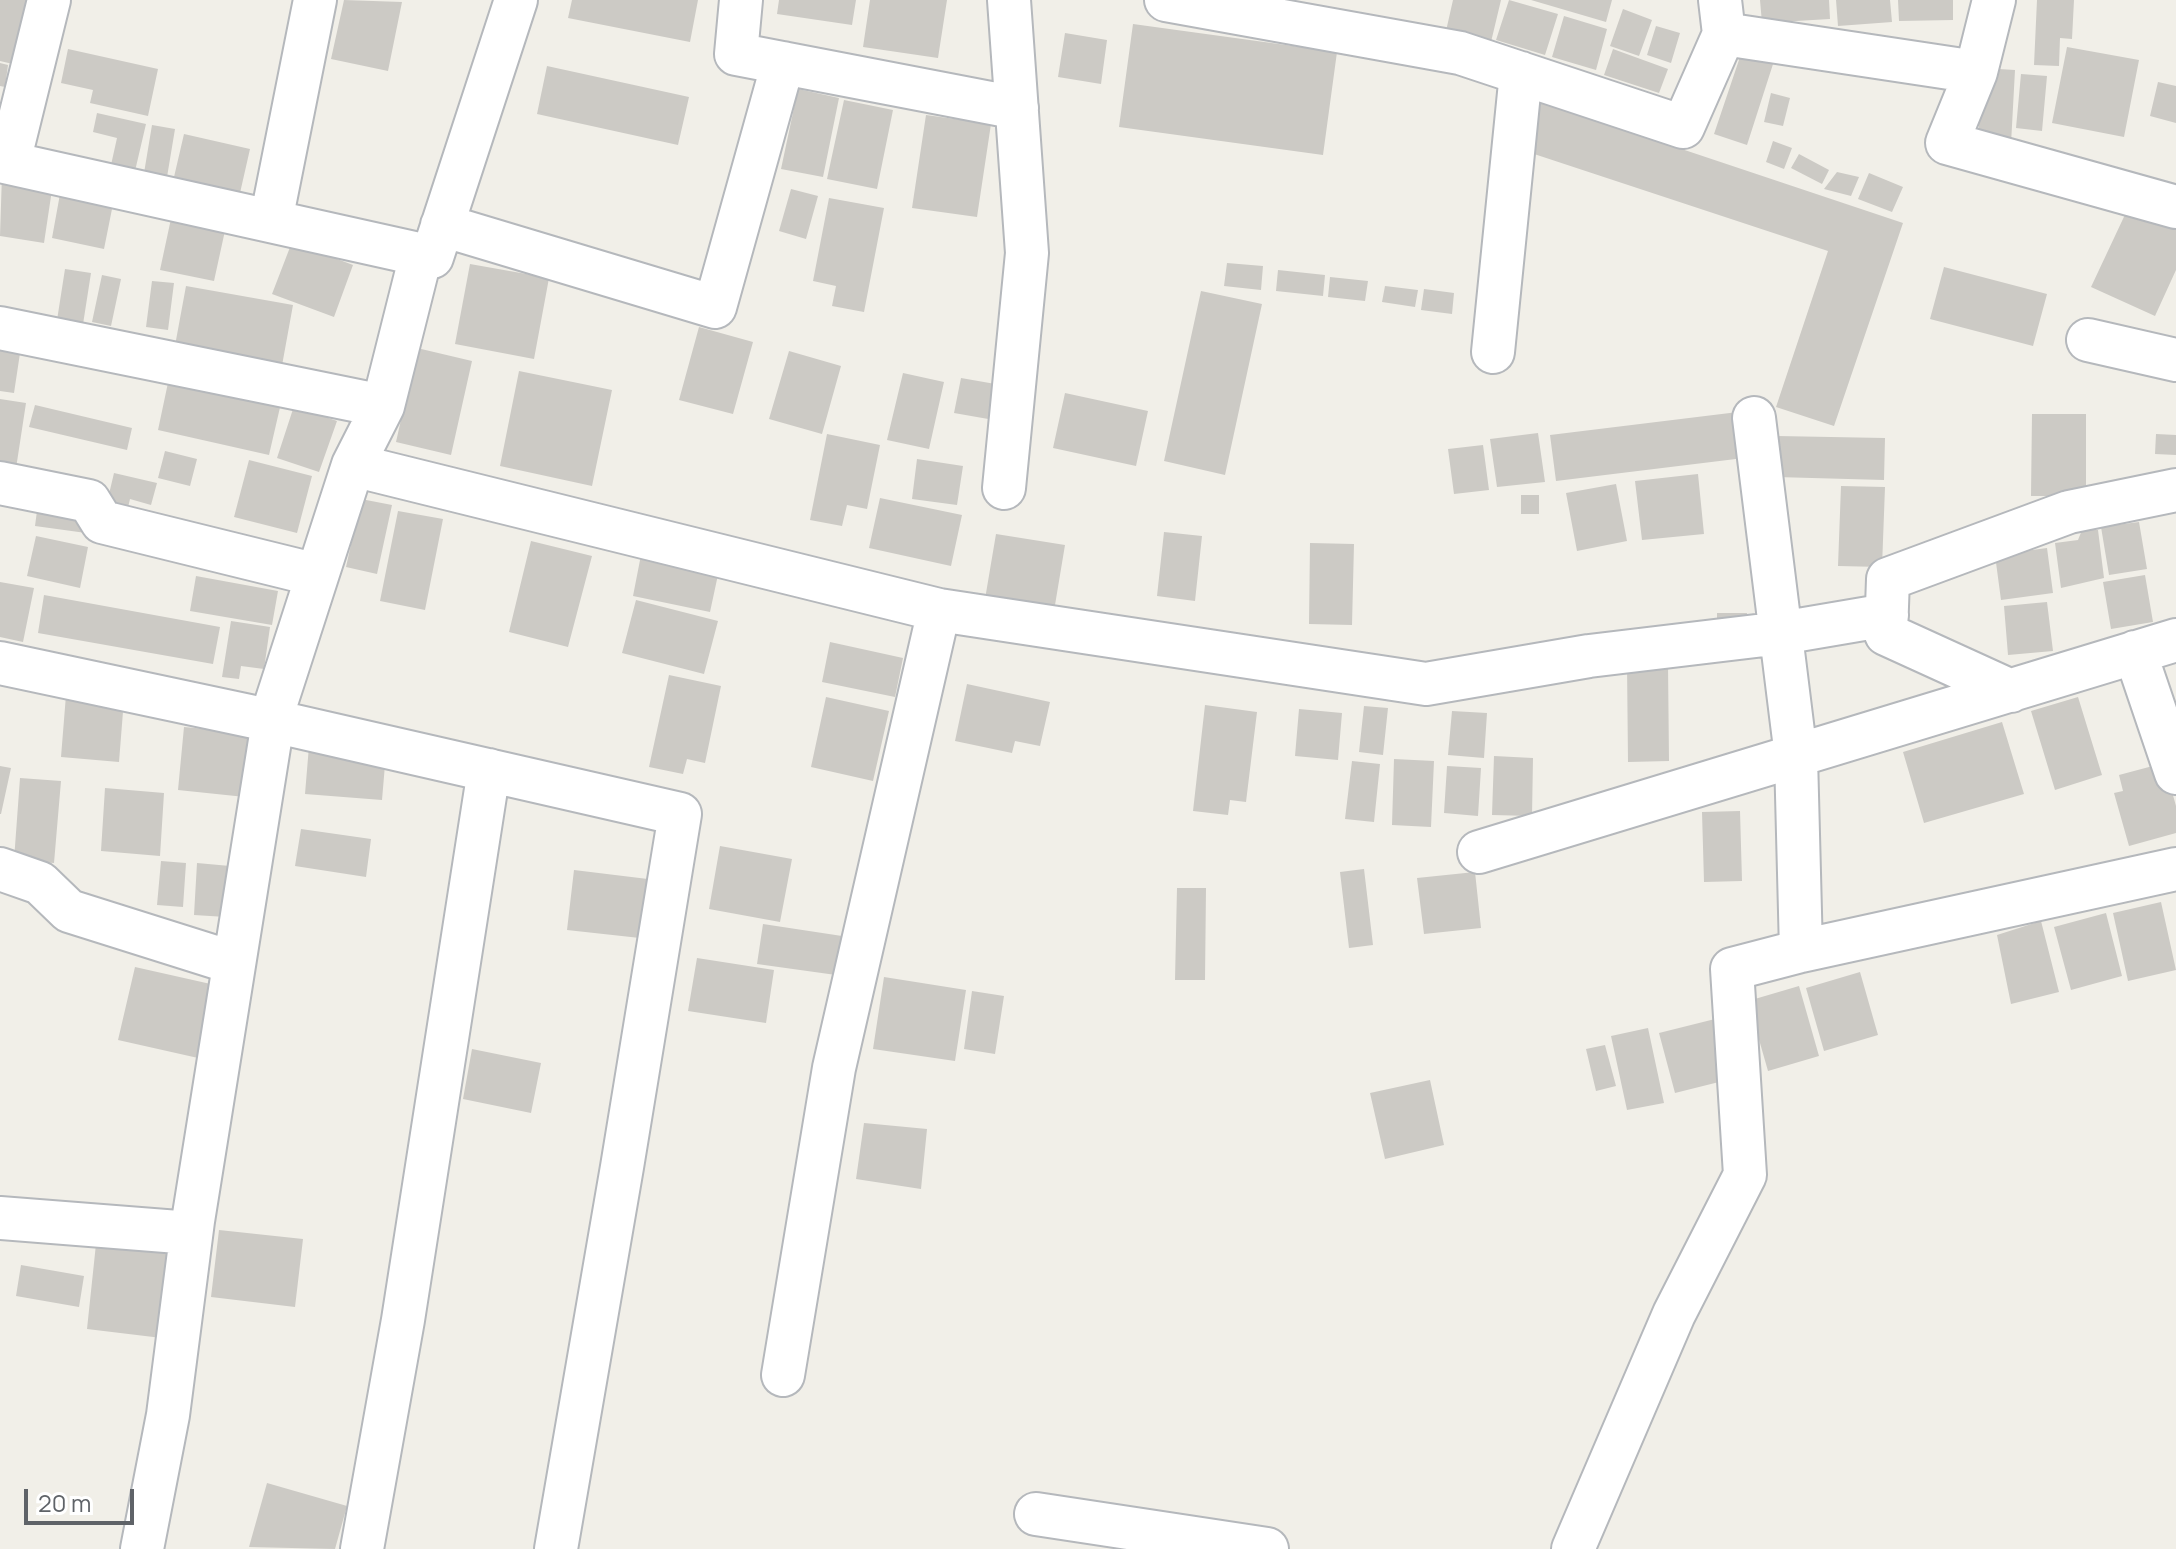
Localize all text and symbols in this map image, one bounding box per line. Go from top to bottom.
scale bar [28,1473,138,1523]
text: 20 m [38,1486,91,1519]

